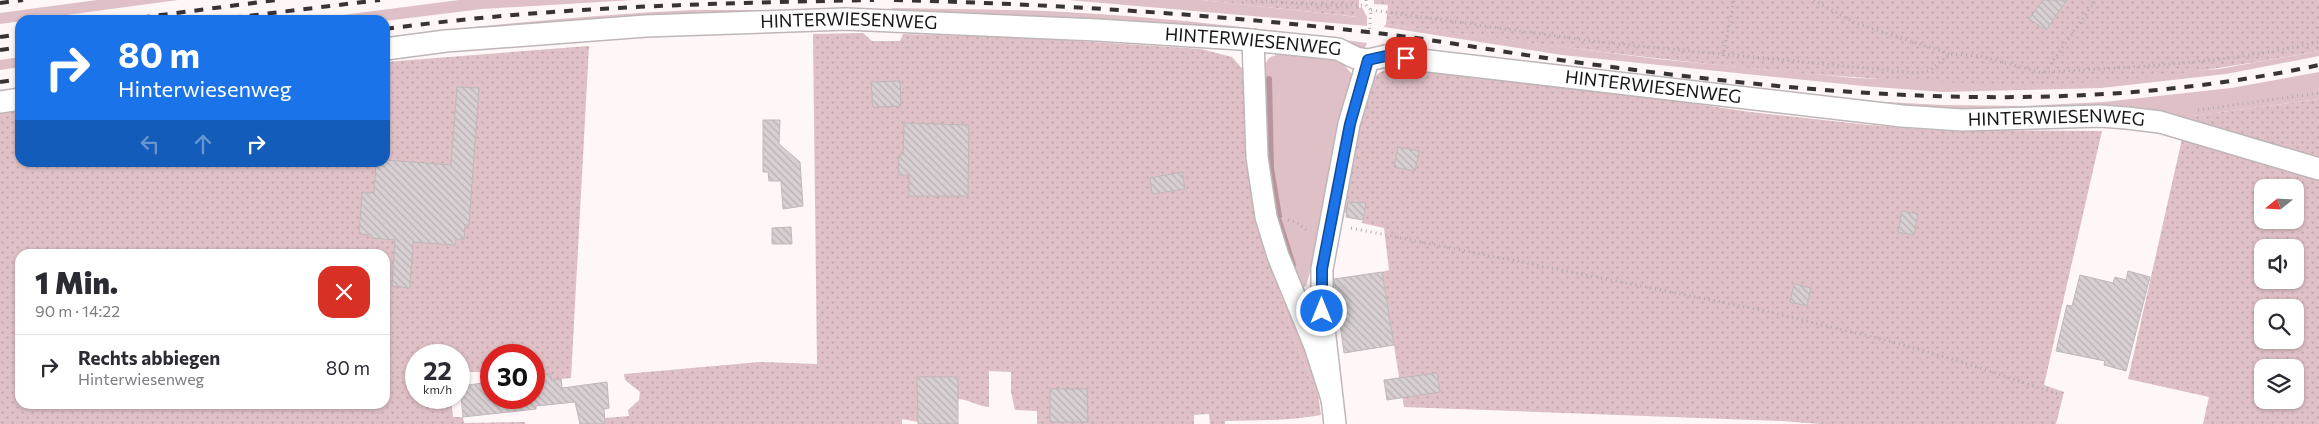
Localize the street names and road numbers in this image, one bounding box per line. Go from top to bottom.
street label: HINTERWIESENWEG [760,7,938,33]
street label: HINTERWIESENWEG [1164,22,1343,59]
street label: HINTERWIESENWEG [1564,65,1743,107]
street label: HINTERWIESENWEG [1967,104,2146,130]

